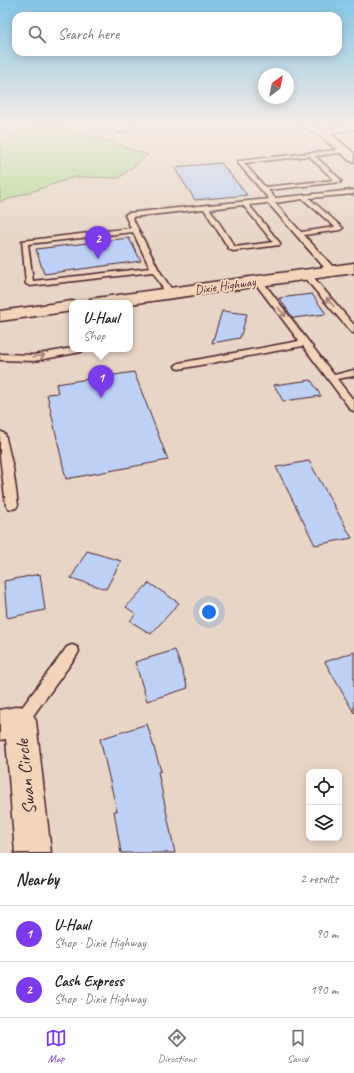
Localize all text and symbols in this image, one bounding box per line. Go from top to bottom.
search box [12,12,342,56]
icon: search [26,23,48,45]
text: Search here [58,25,119,44]
north arrow [258,68,294,104]
pin: 2 [85,226,111,259]
street label: Dixie Highway [194,274,258,298]
one-way arrow [325,297,334,308]
popup [69,300,133,352]
one-way arrow [277,306,286,317]
text: U-Haul [83,309,119,328]
text: Shop [83,328,105,344]
one-way arrow [32,352,45,360]
pin: 1 [88,365,114,398]
your location [199,602,219,622]
street label: Swan Circle [10,736,42,816]
map controls [306,769,342,841]
button: locate [306,769,342,805]
button: layers [306,805,342,841]
text: Nearby [16,869,59,890]
text: 2 results [300,871,338,887]
text: U-Haul [54,916,90,935]
text: 1 [26,926,32,942]
text: 90 m [316,926,338,942]
text: Shop · Dixie Highway [54,935,146,951]
text: Cash Express [54,972,123,991]
text: 2 [26,982,32,998]
text: 190 m [310,982,338,998]
text: Shop · Dixie Highway [54,991,146,1007]
tab: Map [45,1027,67,1065]
tab: Directions [158,1027,196,1065]
tab: Saved [287,1027,309,1065]

